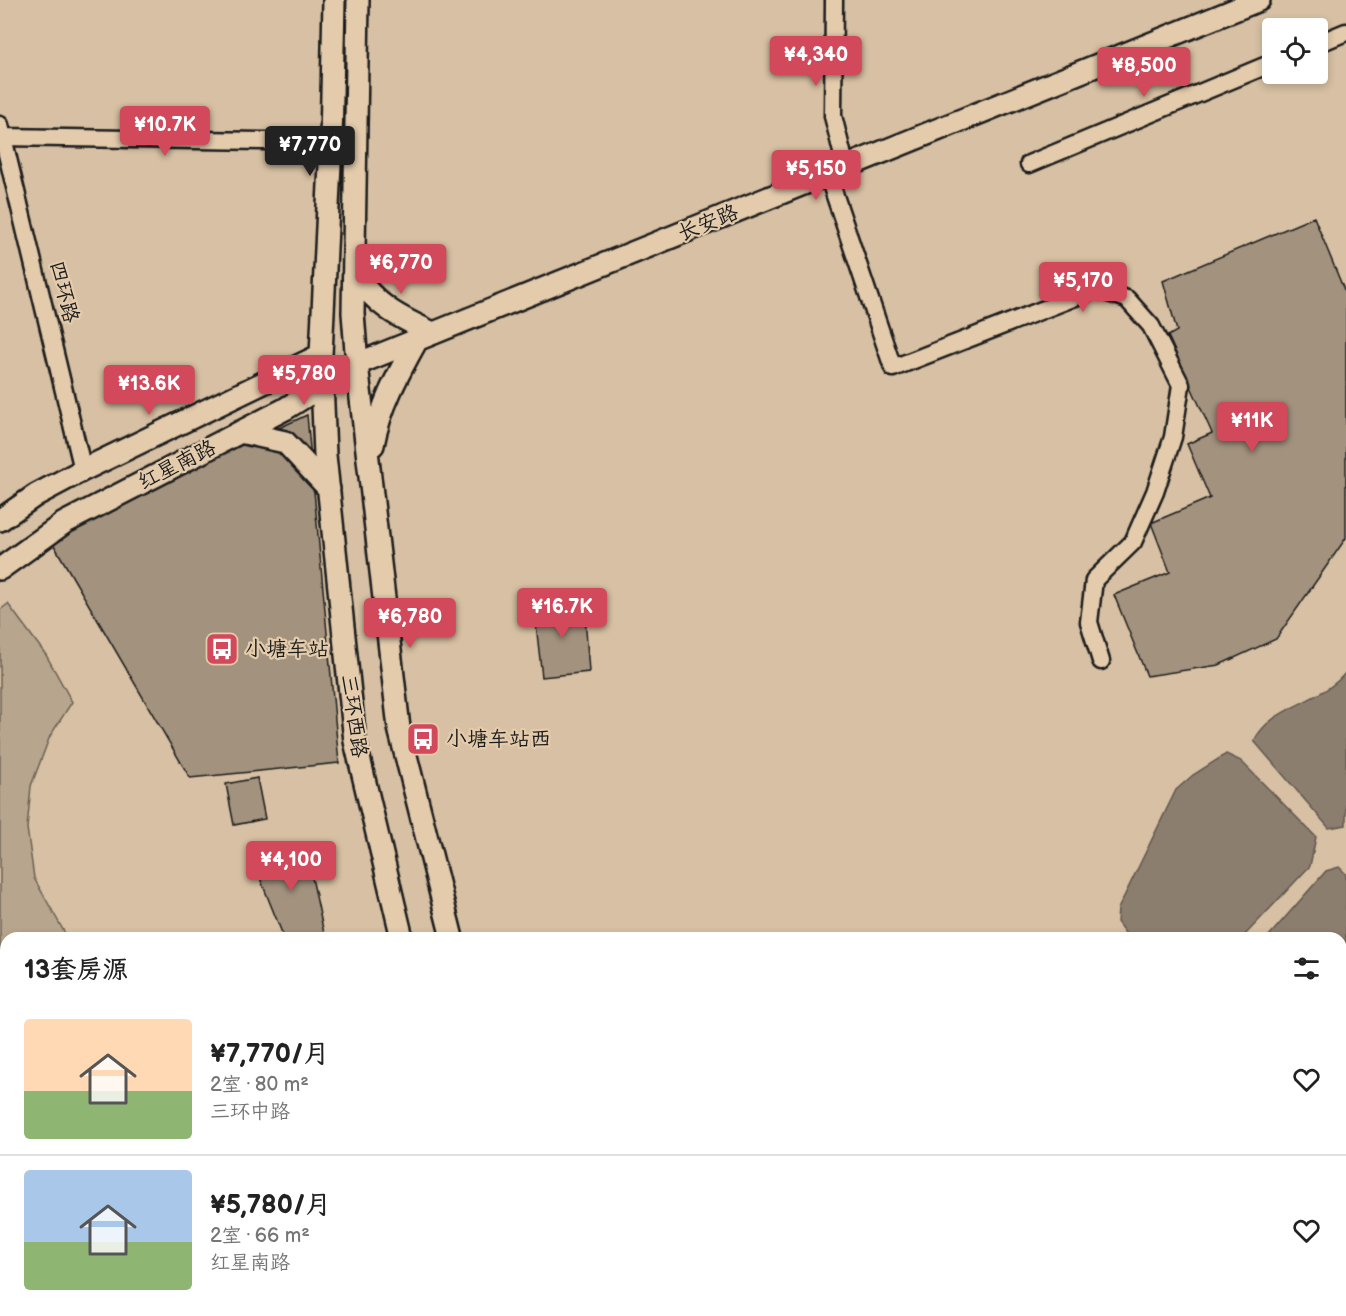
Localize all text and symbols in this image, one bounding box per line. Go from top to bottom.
map controls [1262,18,1328,84]
button: locate [1262,18,1328,84]
pin: ¥4,340 [767,36,865,87]
text: ¥4,340 [784,43,848,67]
pin: ¥8,500 [1095,47,1193,98]
text: ¥8,500 [1111,54,1177,78]
pin: ¥10.7K [116,106,214,157]
text: ¥10.7K [134,113,196,137]
pin: ¥7,770 [261,126,359,177]
text: ¥7,770 [279,133,341,157]
pin: ¥5,150 [767,150,865,201]
text: ¥5,150 [786,157,846,181]
street label: 长安路 [674,200,742,246]
pin: ¥6,770 [352,244,450,295]
text: ¥6,770 [369,251,433,275]
street label: 四环路 [44,258,84,326]
pin: ¥5,170 [1034,262,1132,313]
text: ¥5,170 [1053,269,1113,293]
pin: ¥5,780 [255,355,353,406]
text: ¥5,780 [272,362,336,386]
pin: ¥13.6K [100,365,198,416]
text: ¥13.6K [118,372,180,396]
pin: ¥11K [1216,402,1288,453]
text: ¥11K [1231,409,1273,433]
street label: 红星南路 [134,435,220,495]
pin: ¥16.7K [513,588,611,639]
text: ¥16.7K [531,595,593,619]
pin: ¥6,780 [361,598,459,649]
text: ¥6,780 [378,605,442,629]
bus stop icon: 小塘车站 [204,631,240,667]
place label: 小塘车站 [245,637,329,662]
street label: 三环西路 [336,673,372,759]
bus stop icon: 小塘车站西 [405,721,441,757]
place label: 小塘车站西 [446,727,551,752]
pin: ¥4,100 [242,841,340,892]
text: ¥4,100 [260,848,322,872]
icon: filters [1290,952,1323,985]
text: 13套房源 [24,955,128,986]
text: ¥7,770/月 [210,1039,329,1070]
icon: home [72,1043,144,1115]
icon: heart [1290,1063,1323,1096]
text: 2室 · 80 m² [210,1073,309,1097]
text: 三环中路 [210,1100,290,1124]
text: ¥5,780/月 [210,1190,331,1221]
icon: home [72,1194,144,1266]
icon: heart [1290,1214,1323,1247]
text: 2室 · 66 m² [210,1224,310,1248]
text: 红星南路 [210,1251,290,1275]

